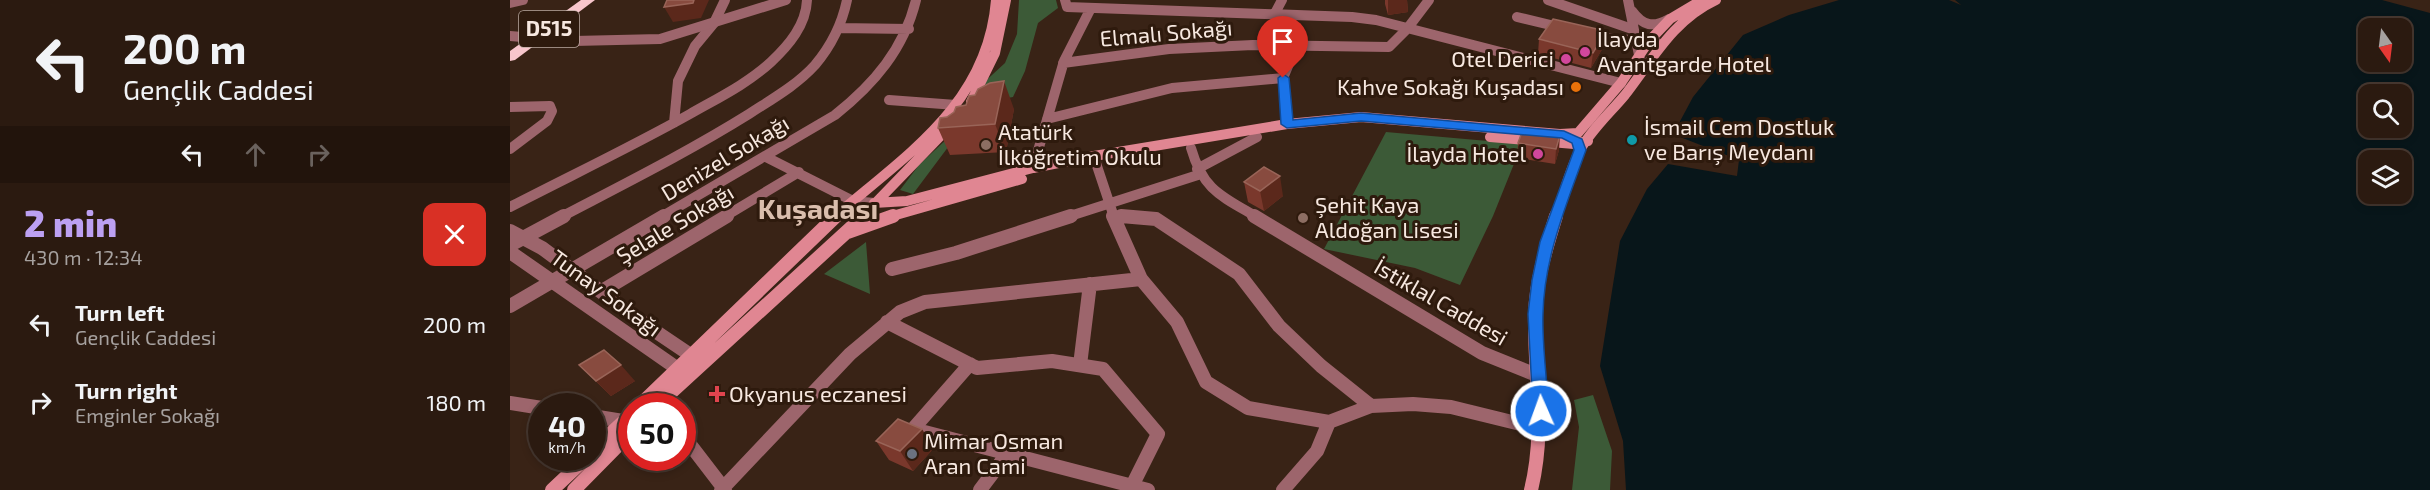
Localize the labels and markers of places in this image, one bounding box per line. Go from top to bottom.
pin [1257,16,1308,78]
place label: İlayda Avantgarde Hotel [1597,25,1772,76]
place label: Otel Derici [1451,45,1554,71]
marker: İlayda Avantgarde Hotel [1578,45,1592,59]
marker: Otel Derici [1559,52,1573,66]
place label: Kahve Sokağı Kuşadası [1337,73,1564,101]
marker: Kahve Sokağı Kuşadası [1569,80,1583,94]
place label: İsmail Cem Dostluk ve Barış Meydanı [1644,113,1834,166]
place label: Atatürk İlköğretim Okulu [998,118,1162,169]
marker: İsmail Cem Dostluk ve Barış Meydanı [1625,133,1639,147]
marker: Atatürk İlköğretim Okulu [979,138,993,152]
place label: İlayda Hotel [1407,140,1526,166]
marker: İlayda Hotel [1531,147,1545,161]
place label: Şehit Kaya Aldoğan Lisesi [1315,191,1459,242]
marker: Şehit Kaya Aldoğan Lisesi [1296,211,1310,225]
place label: Okyanus eczanesi [729,380,907,406]
marker: Okyanus eczanesi [710,387,724,401]
place label: Mimar Osman Aran Cami [924,427,1063,478]
marker: Mimar Osman Aran Cami [905,447,919,461]

